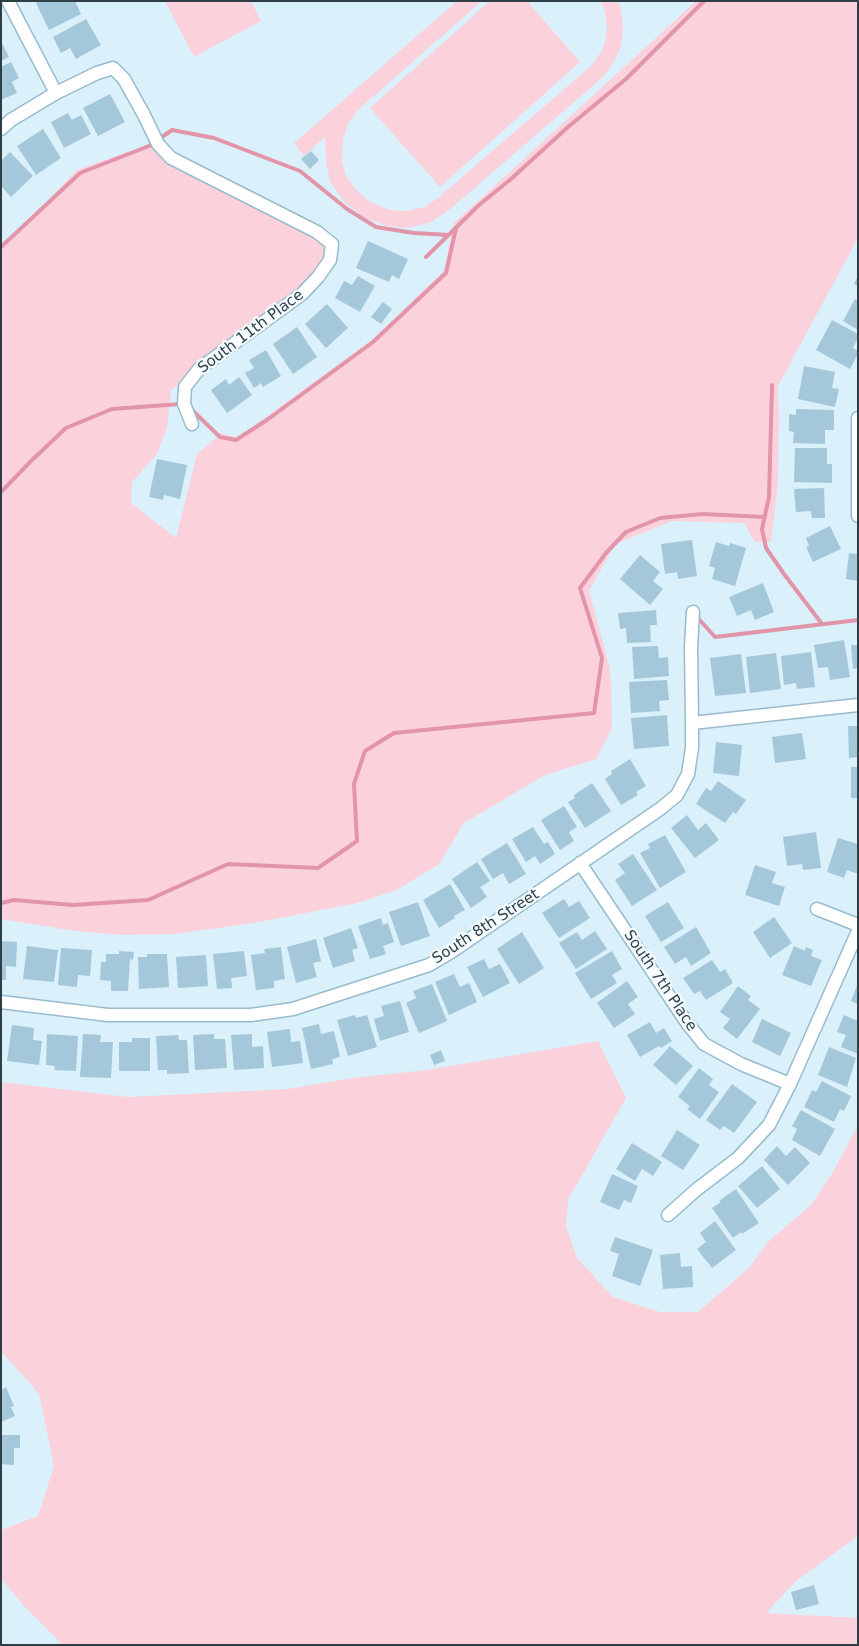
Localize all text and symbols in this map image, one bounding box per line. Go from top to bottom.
street label: South 11th Place [195,286,307,378]
street label: South 8th Street [429,886,543,968]
street label: South 7th Place [620,927,700,1035]

